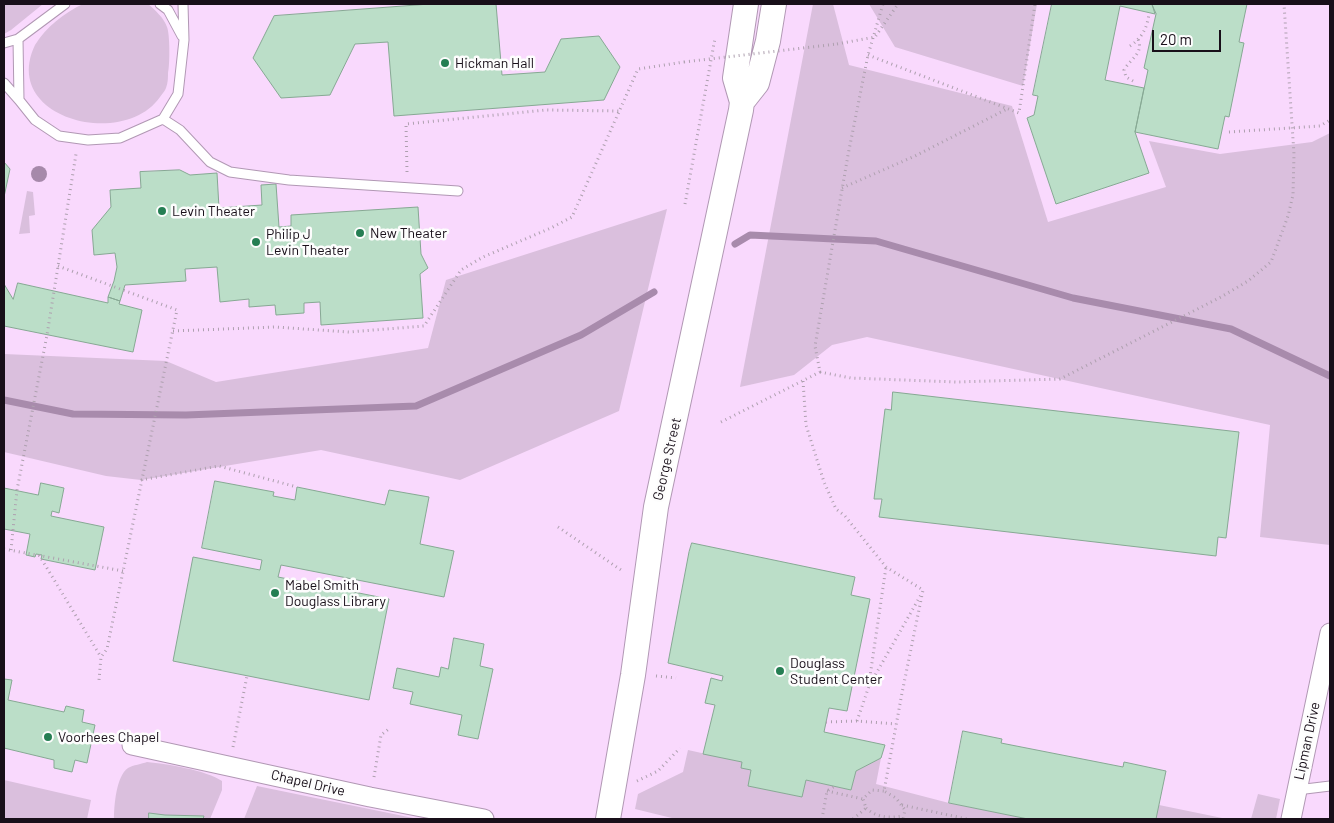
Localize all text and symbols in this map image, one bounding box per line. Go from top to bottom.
scale bar [1154,20,1223,52]
text: 20 m [1160,30,1192,48]
place label: Hickman Hall [455,55,534,71]
marker: Hickman Hall [439,57,451,69]
place label: Levin Theater [172,203,255,219]
marker: Levin Theater [156,205,168,217]
place label: New Theater [370,225,447,241]
place label: Philip J Levin Theater [266,226,349,258]
marker: New Theater [354,227,366,239]
marker: Philip J Levin Theater [250,236,262,248]
street label: George Street [649,416,685,502]
place label: Mabel Smith Douglass Library [285,577,386,610]
marker: Mabel Smith Douglass Library [269,587,281,599]
place label: Douglass Student Center [790,655,882,688]
marker: Douglass Student Center [774,665,786,677]
street label: Lipman Drive [1291,700,1323,782]
place label: Voorhees Chapel [58,729,159,745]
marker: Voorhees Chapel [42,731,54,743]
street label: Chapel Drive [269,766,347,800]

